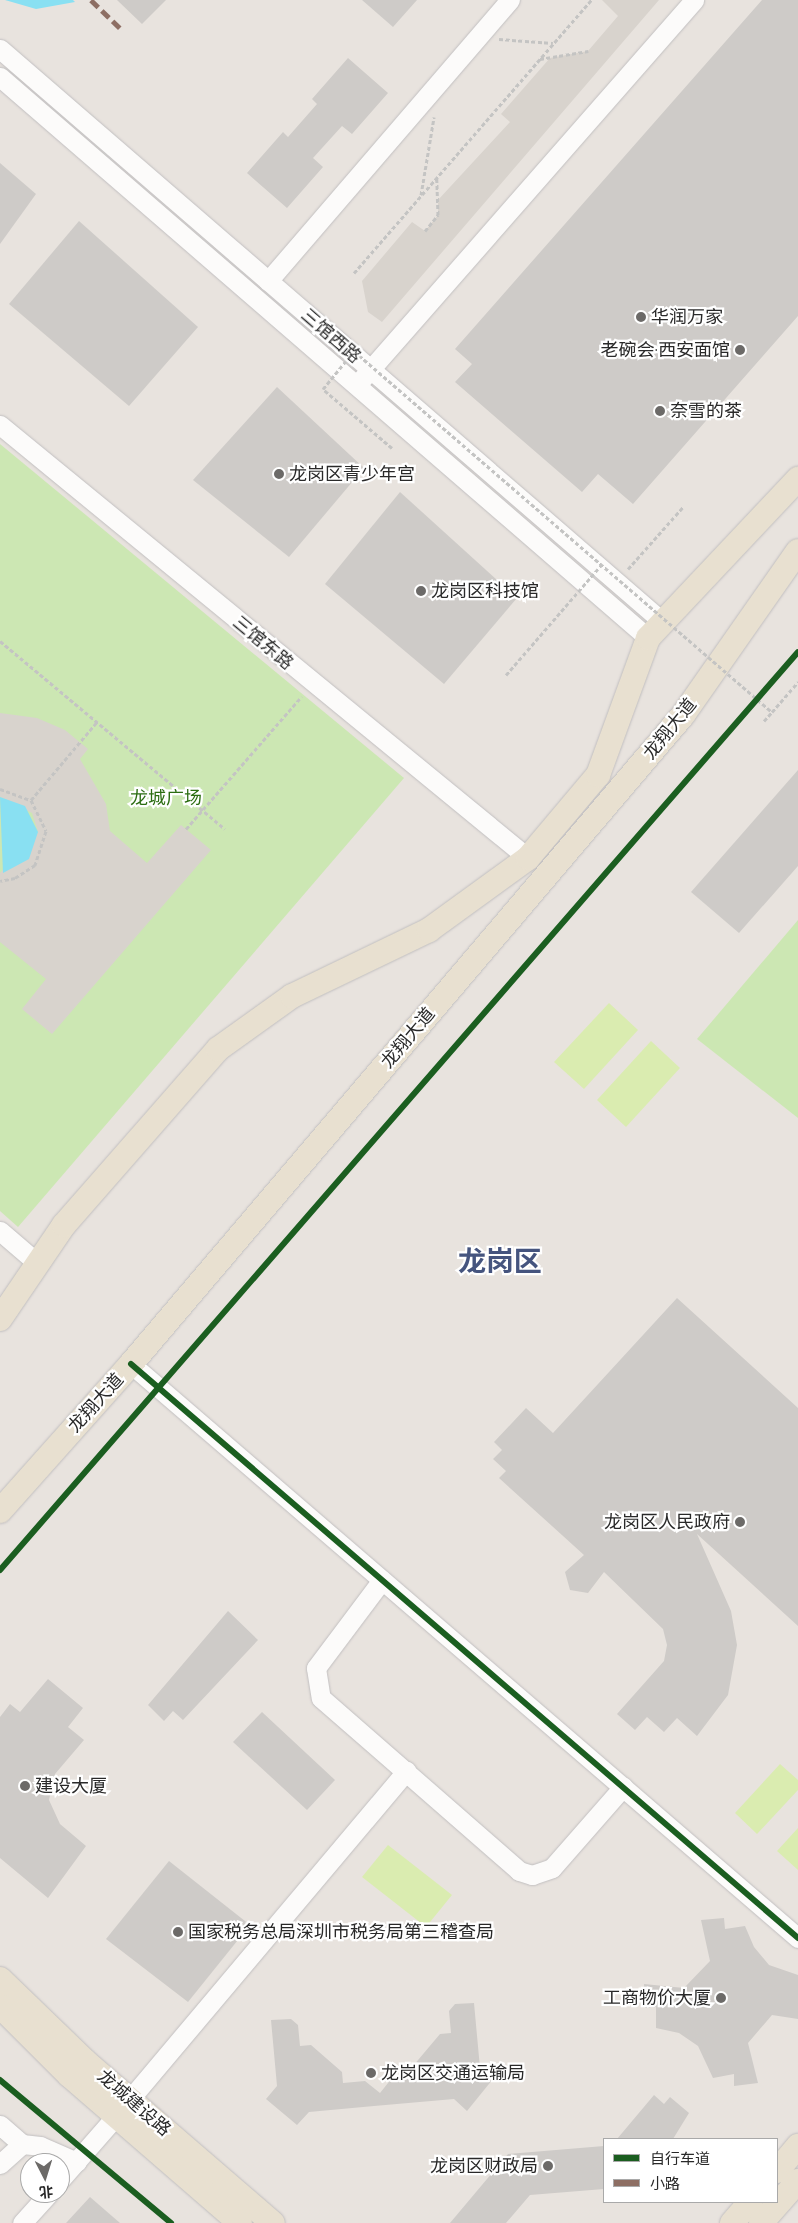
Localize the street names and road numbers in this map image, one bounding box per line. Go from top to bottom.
street label: 三馆西路 [297,304,365,368]
street label: 三馆东路 [228,612,298,674]
street label: 龙翔大道 [639,694,701,764]
street label: 龙翔大道 [377,1003,439,1073]
street label: 龙翔大道 [64,1369,128,1437]
street label: 龙城建设路 [93,2065,175,2141]

